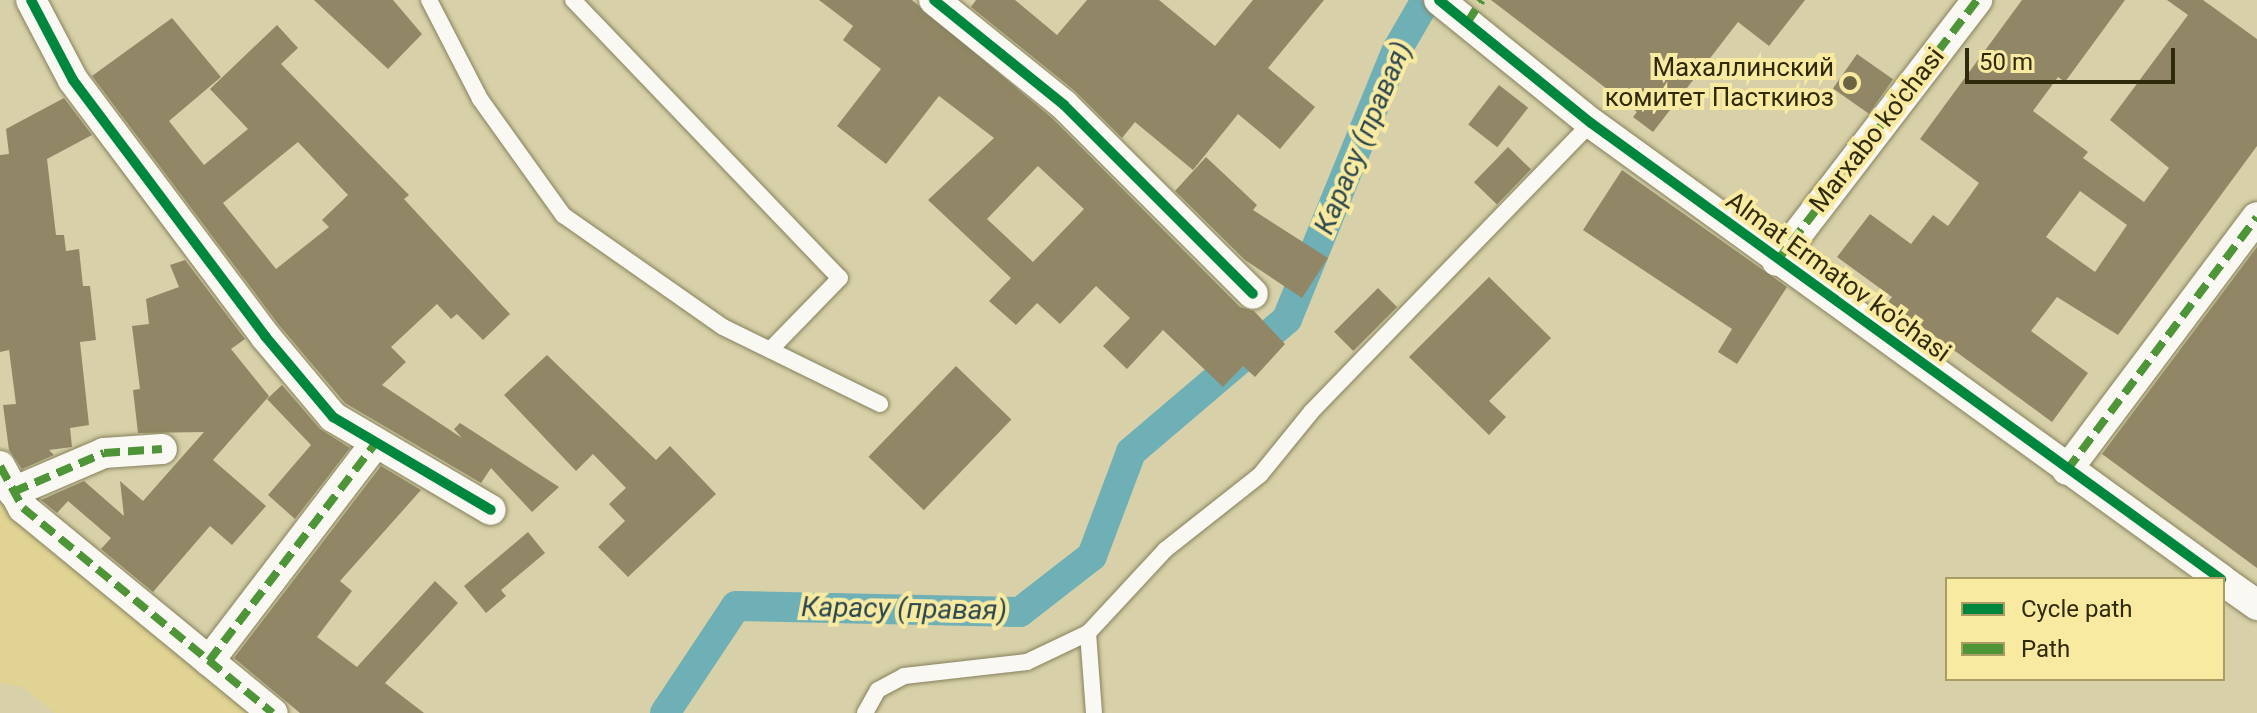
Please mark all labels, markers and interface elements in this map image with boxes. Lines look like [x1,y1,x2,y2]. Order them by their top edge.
scale bar [1969,32,2179,82]
water label: Карасу (правая) [1307,37,1419,239]
street label: Marxabo ko'chasi [1803,41,1951,219]
text: 50 m [1979,48,2033,76]
place label: Махаллинский комитет Пасткиюз [1605,52,1834,114]
marker: Махаллинский комитет Пасткиюз [1841,74,1859,92]
street label: Almat Ermatov ko'chasi [1720,185,1956,369]
legend [1945,577,2225,681]
water label: Карасу (правая) [801,590,1007,628]
text: Cycle path [2021,595,2133,623]
text: Path [2021,635,2070,663]

